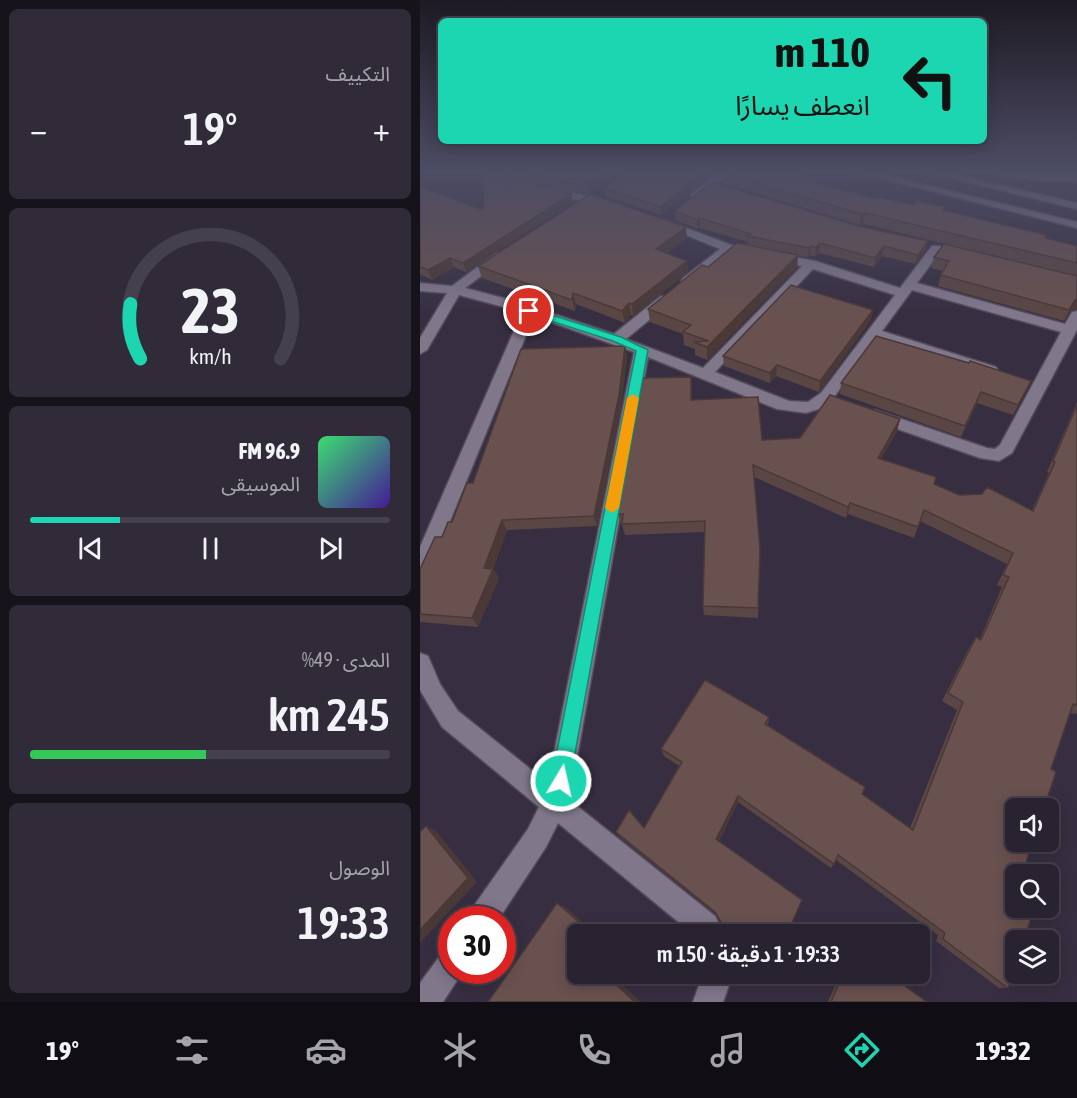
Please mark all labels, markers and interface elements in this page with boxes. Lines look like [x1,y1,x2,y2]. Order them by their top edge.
text: 110 m [775,28,870,76]
icon: left [891,42,969,120]
text: التكييف [326,62,390,85]
text: انعطف يسارًا [735,90,870,121]
text: 19° [183,103,237,155]
text: − [30,110,47,148]
text: + [373,110,390,148]
text: 23 [181,276,239,347]
pin [503,285,554,336]
icon: arrive [512,294,545,327]
text: km/h [189,345,231,370]
text: 96.9 FM [238,438,300,464]
text: الموسيقى [221,472,300,495]
icon: previous [74,532,107,565]
icon: pause [194,532,227,565]
icon: next [314,532,347,565]
text: المدى · 49% [302,648,390,671]
text: 245 km [268,689,390,741]
position arrow [529,749,593,813]
map controls [1005,798,1059,984]
button: sound [1005,798,1059,852]
text: الوصول [329,856,390,879]
button: search [1005,864,1059,918]
text: 19:33 [297,897,390,949]
speed limit sign: 30 [438,906,516,984]
button: layers [1005,930,1059,984]
text: 19:33 · 1 دقيقة · 150 m [657,941,840,967]
icon: filters [171,1029,213,1071]
icon: car [305,1029,347,1071]
icon: climate [439,1029,481,1071]
icon: phone [573,1029,615,1071]
icon: music [707,1029,749,1071]
icon: directions [841,1029,883,1071]
text: 19° [46,1035,79,1066]
text: 19:32 [975,1035,1031,1066]

